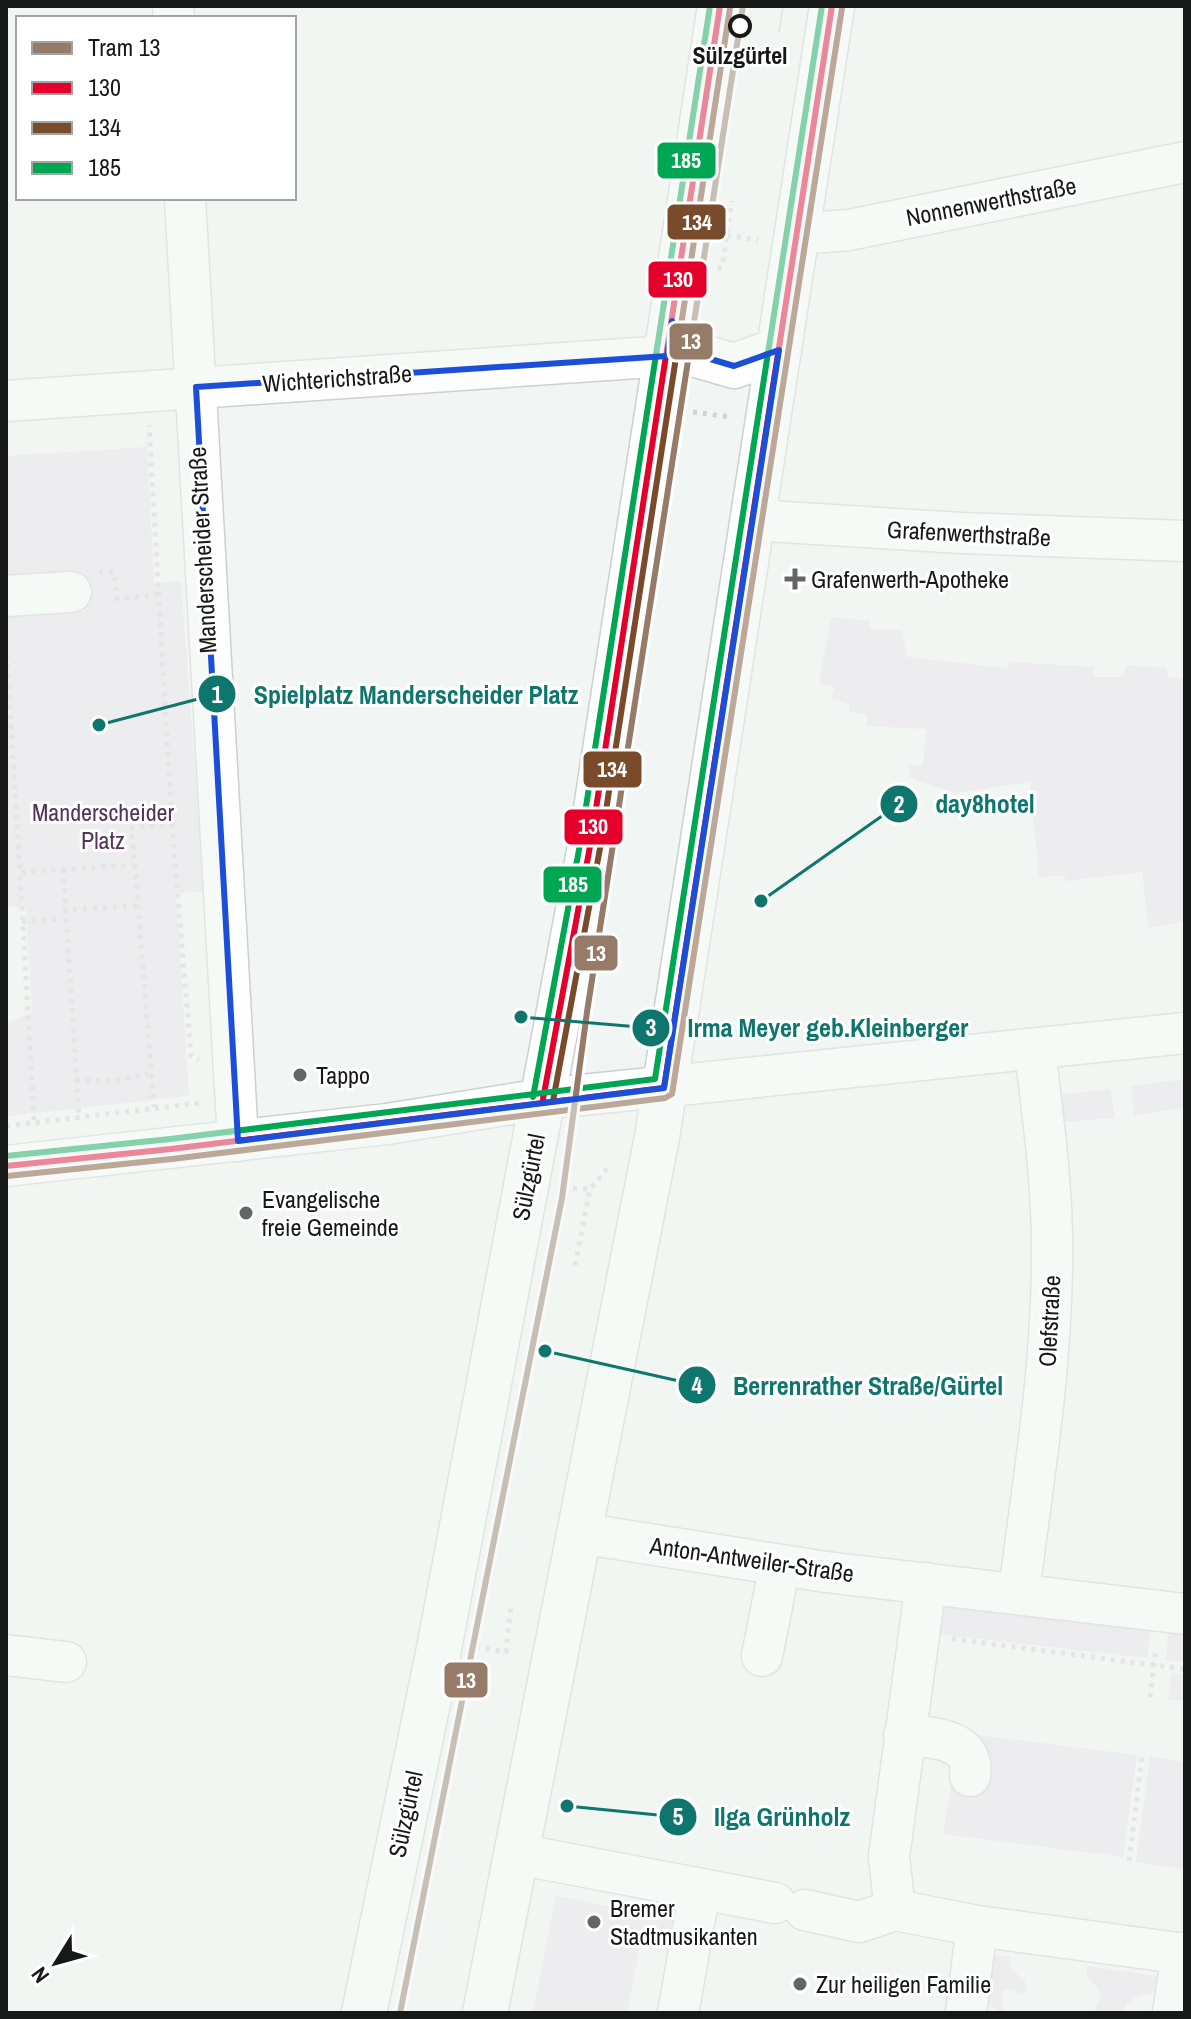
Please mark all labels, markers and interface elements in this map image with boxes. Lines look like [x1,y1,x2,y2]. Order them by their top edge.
marker: Sülzgürtel [729,15,751,37]
legend [16,16,296,200]
text: Tram 13 [88,31,161,63]
place label: Sülzgürtel [692,39,788,71]
text: 130 [88,71,121,103]
text: 134 [88,111,121,143]
line badge: 185 [656,141,717,180]
text: 185 [671,145,701,175]
text: 185 [88,151,121,183]
street label: Nonnenwerthstraße [903,169,1079,233]
line badge: 134 [666,203,727,241]
text: 134 [682,207,712,237]
line badge: 130 [647,260,708,299]
text: 130 [663,264,693,294]
line badge: 13 [668,322,714,361]
text: 13 [681,326,701,356]
street label: Wichterichstraße [261,357,413,399]
street label: Manderscheider Straße [181,446,223,654]
street label: Grafenwerthstraße [886,513,1052,553]
place label: Grafenwerth-Apotheke [811,563,1009,595]
marker: Grafenwerth-Apotheke [786,570,804,588]
callout: Spielplatz Manderscheider Platz [197,669,594,719]
text: Spielplatz Manderscheider Platz [254,677,579,712]
text: 1 [212,678,223,710]
line badge: 134 [582,750,643,789]
text: 134 [597,754,627,784]
callout: day8hotel [879,779,1051,829]
text: day8hotel [935,786,1035,821]
text: 2 [894,788,905,820]
park label: Manderscheider Platz [32,796,175,856]
line badge: 130 [563,808,624,846]
text: 130 [578,811,608,841]
line badge: 185 [542,865,603,904]
text: 185 [558,869,588,899]
line badge: 13 [573,934,619,972]
text: 13 [586,938,606,968]
callout: Irma Meyer geb.Kleinberger [631,1003,984,1053]
text: Irma Meyer geb.Kleinberger [688,1010,969,1045]
text: 3 [646,1011,657,1043]
place label: Tappo [316,1059,370,1091]
marker: Tappo [291,1066,309,1084]
street label: Sülzgürtel [504,1131,552,1223]
place label: Evangelische freie Gemeinde [262,1183,399,1243]
marker: Evangelische freie Gemeinde [237,1204,255,1222]
street label: Olefstraße [1031,1274,1067,1368]
callout: Berrenrather Straße/Gürtel [677,1360,1019,1410]
text: Berrenrather Straße/Gürtel [733,1368,1003,1403]
text: 4 [692,1369,703,1401]
street label: Anton-Antweiler-Straße [647,1529,856,1589]
line badge: 13 [443,1661,489,1699]
text: 13 [456,1665,476,1695]
street label: Sülzgürtel [380,1768,430,1860]
callout: Ilga Grünholz [658,1792,866,1842]
text: Ilga Grünholz [714,1799,850,1834]
text: 5 [673,1800,684,1832]
place label: Bremer Stadtmusikanten [610,1892,758,1952]
marker: Bremer Stadtmusikanten [585,1913,603,1931]
north arrow [16,1923,96,2003]
text: N [24,1961,56,1989]
place label: Zur heiligen Familie [816,1968,991,2000]
marker: Zur heiligen Familie [791,1975,809,1993]

